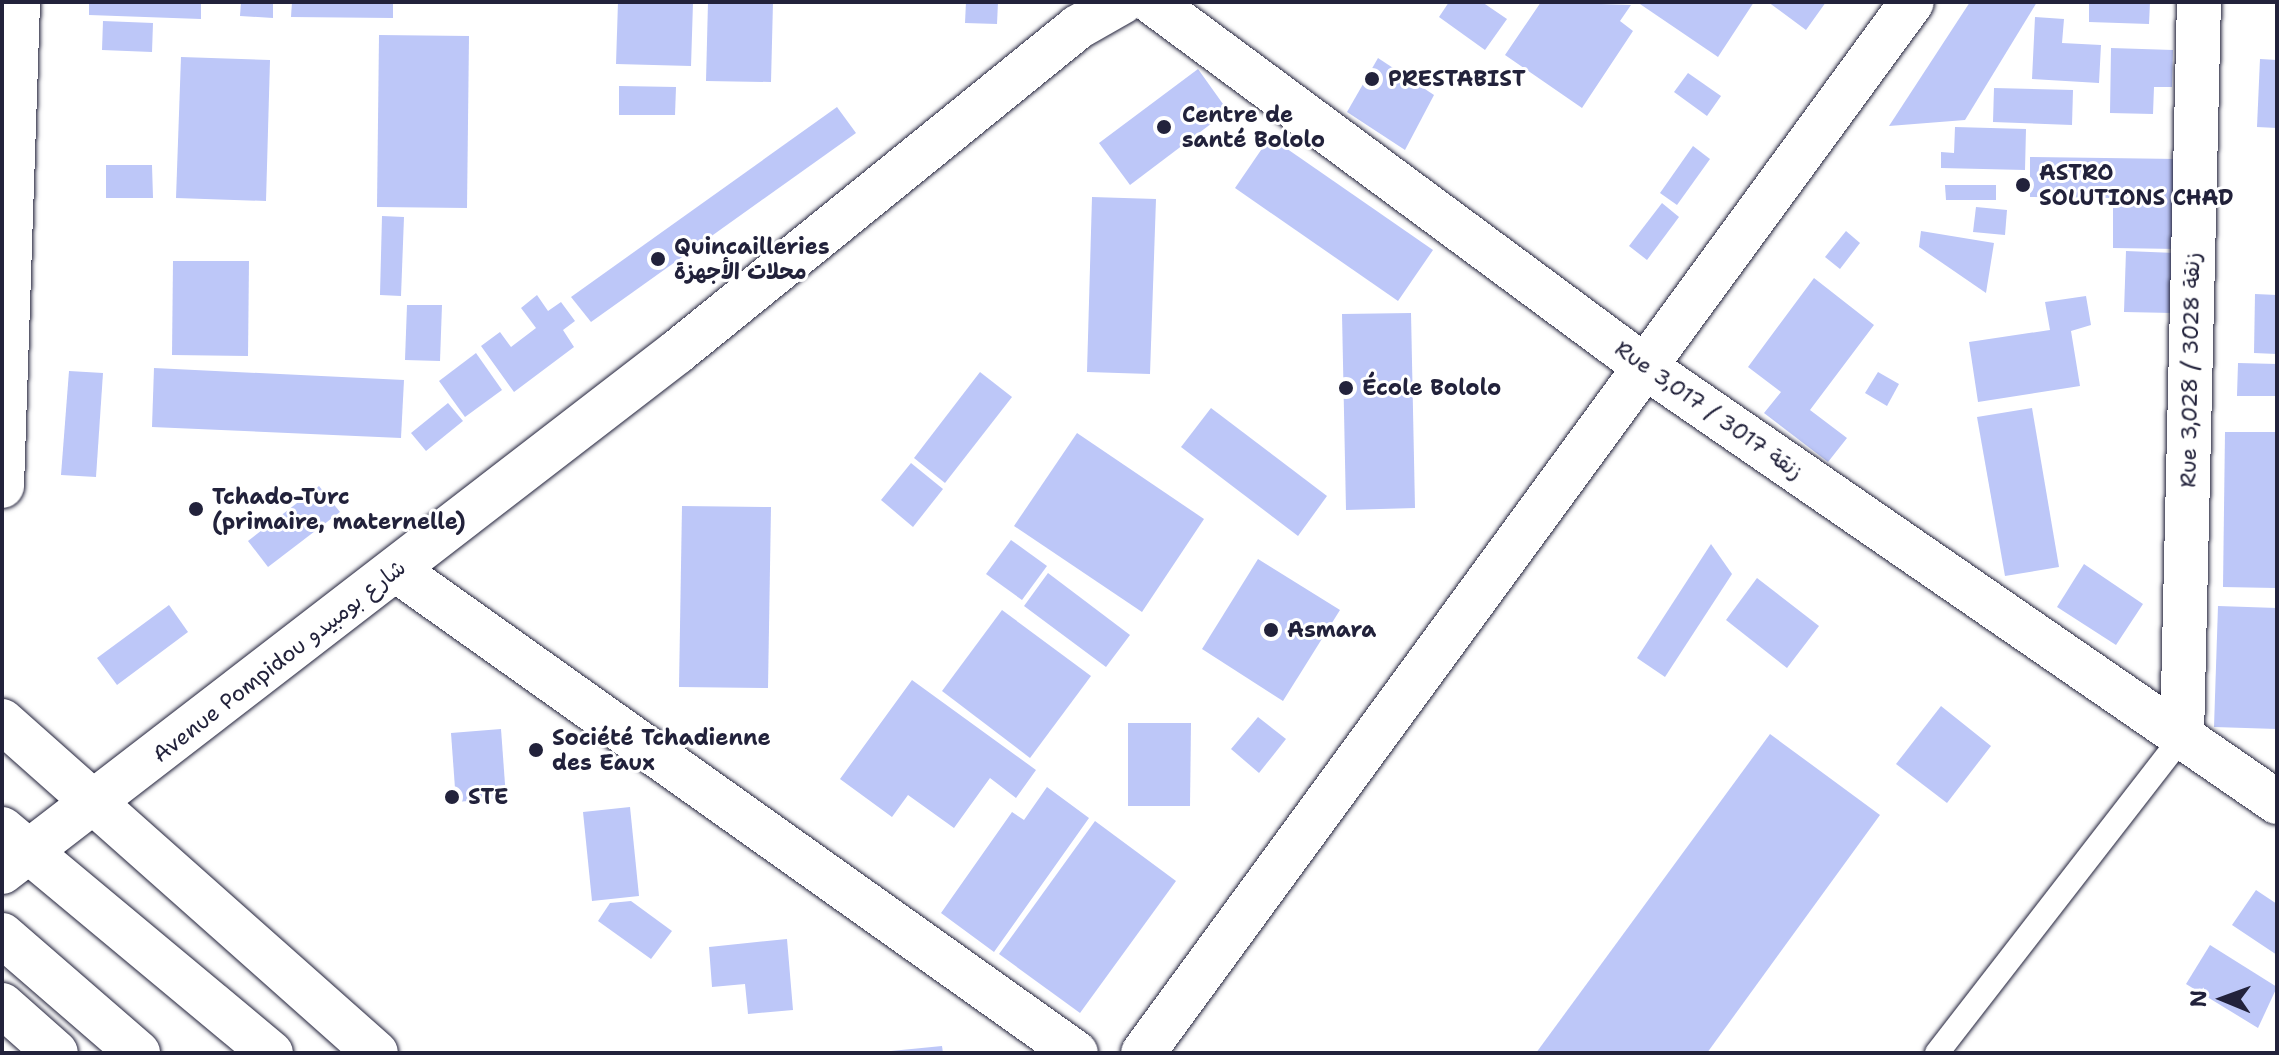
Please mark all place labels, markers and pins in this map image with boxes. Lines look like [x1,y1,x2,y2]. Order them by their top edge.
place label: PRESTABIST [1388,66,1526,92]
marker: PRESTABIST [1363,70,1381,88]
place label: Centre de santé Bololo [1182,101,1325,152]
marker: Centre de santé Bololo [1153,116,1175,138]
place label: ASTRO SOLUTIONS CHAD [2039,159,2233,210]
marker: ASTRO SOLUTIONS CHAD [2014,176,2032,194]
place label: Quincailleries محلات الأجهزة [674,233,830,284]
marker: Quincailleries محلات الأجهزة [649,250,667,268]
place label: École Bololo [1362,375,1501,401]
marker: École Bololo [1337,379,1355,397]
place label: Tchado-Turc (primaire, maternelle) [212,483,466,534]
marker: Tchado-Turc (primaire, maternelle) [187,500,205,518]
place label: Asmara [1287,617,1376,643]
marker: Asmara [1262,621,1280,639]
place label: Société Tchadienne des Eaux [552,724,771,776]
marker: Société Tchadienne des Eaux [527,741,545,759]
place label: STE [468,784,508,810]
marker: STE [443,788,461,806]

